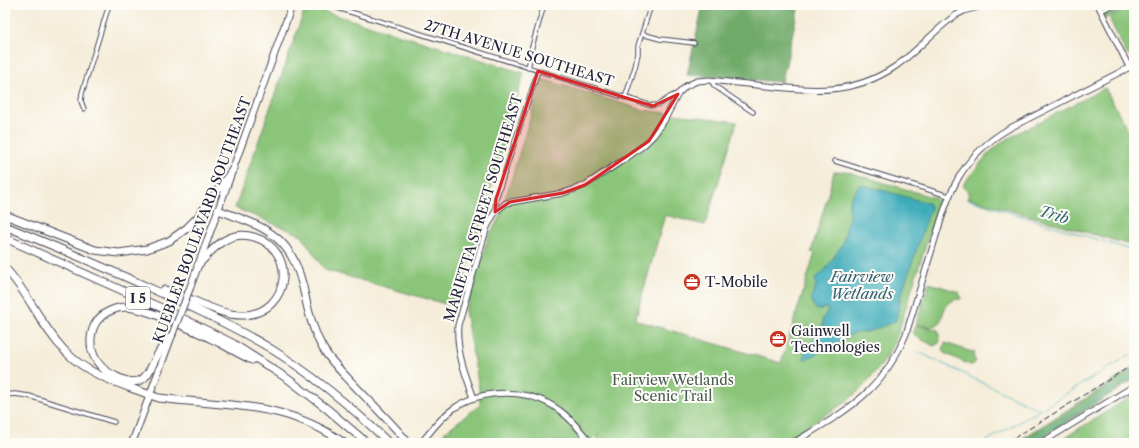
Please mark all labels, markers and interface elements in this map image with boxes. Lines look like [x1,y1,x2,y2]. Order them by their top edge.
street label: 27TH AVENUE SOUTHEAST [422,16,617,91]
street label: MARIETTA STREET SOUTHEAST [440,91,526,324]
street label: KUEBLER BOULEVARD SOUTHEAST [149,94,255,346]
water label: Trib [1037,201,1071,228]
water label: Fairview Wetlands [830,267,894,303]
office icon: T-Mobile [682,272,702,292]
place label: T-Mobile [705,273,768,291]
road number: I 5 [126,287,150,309]
place label: Gainwell Technologies [791,322,880,356]
office icon: Gainwell Technologies [768,329,788,349]
park label: Fairview Wetlands Scenic Trail [612,371,734,405]

